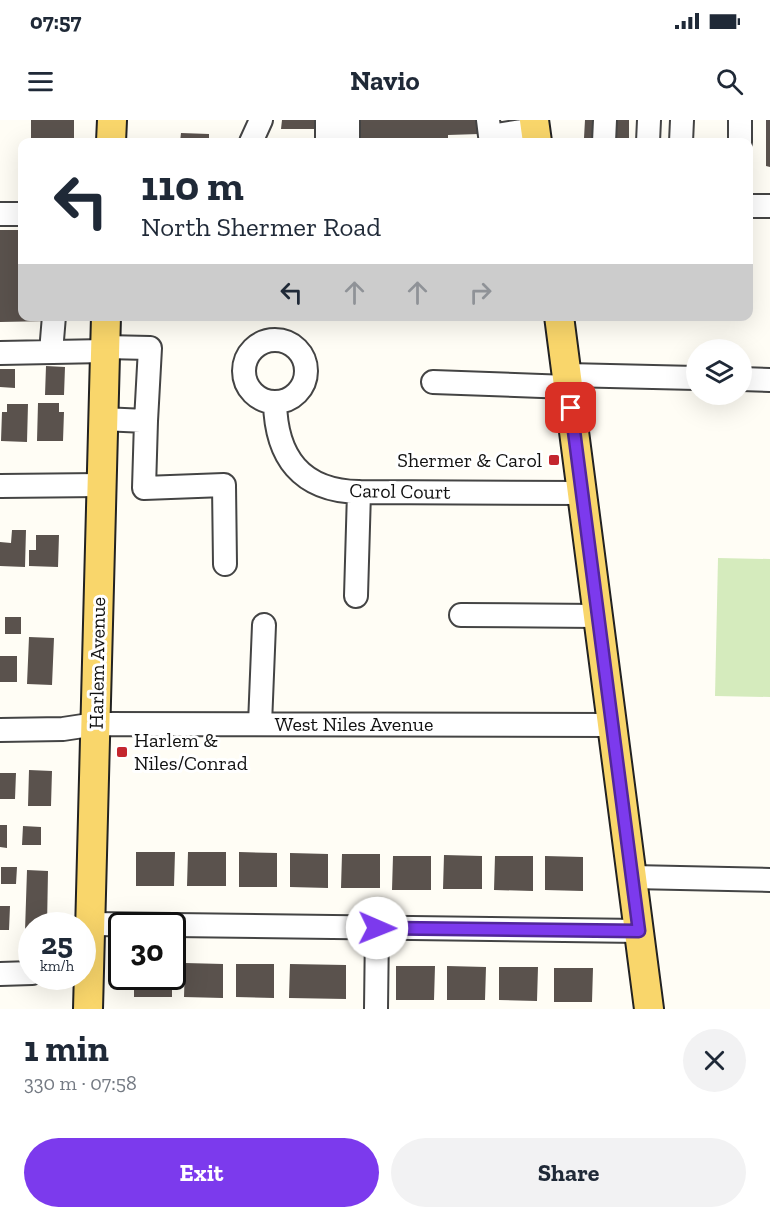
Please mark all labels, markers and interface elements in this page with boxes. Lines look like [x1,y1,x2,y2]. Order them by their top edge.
text: 07:57 [30,8,81,35]
icon: menu [24,65,57,98]
text: Navio [350,65,420,97]
icon: search [713,65,746,98]
text: 110 m [141,160,244,211]
icon: left [42,162,120,240]
text: North Shermer Road [141,211,381,243]
icon: left [275,276,308,309]
icon: ahead [338,276,371,309]
icon: ahead [401,276,434,309]
icon: right [464,276,497,309]
map controls [686,339,752,405]
button: layers [686,339,752,405]
pin [545,382,596,433]
icon: arrive [554,391,587,424]
place label: Shermer & Carol [397,448,542,472]
marker: Shermer & Carol [547,453,561,467]
street label: Carol Court [349,478,451,504]
street label: Harlem Avenue [84,597,110,729]
street label: West Niles Avenue [275,712,433,736]
place label: Harlem & Niles/Conrad [134,728,248,775]
marker: Harlem & Niles/Conrad [115,745,129,759]
position arrow [345,896,409,960]
speed limit sign: 30 [108,912,186,990]
text: 25 [41,926,73,962]
text: km/h [40,957,74,975]
text: 1 min [24,1027,109,1070]
button: close [683,1029,746,1092]
text: 330 m · 07:58 [24,1071,137,1095]
button: Exit [24,1138,379,1207]
button: Share [391,1138,746,1207]

